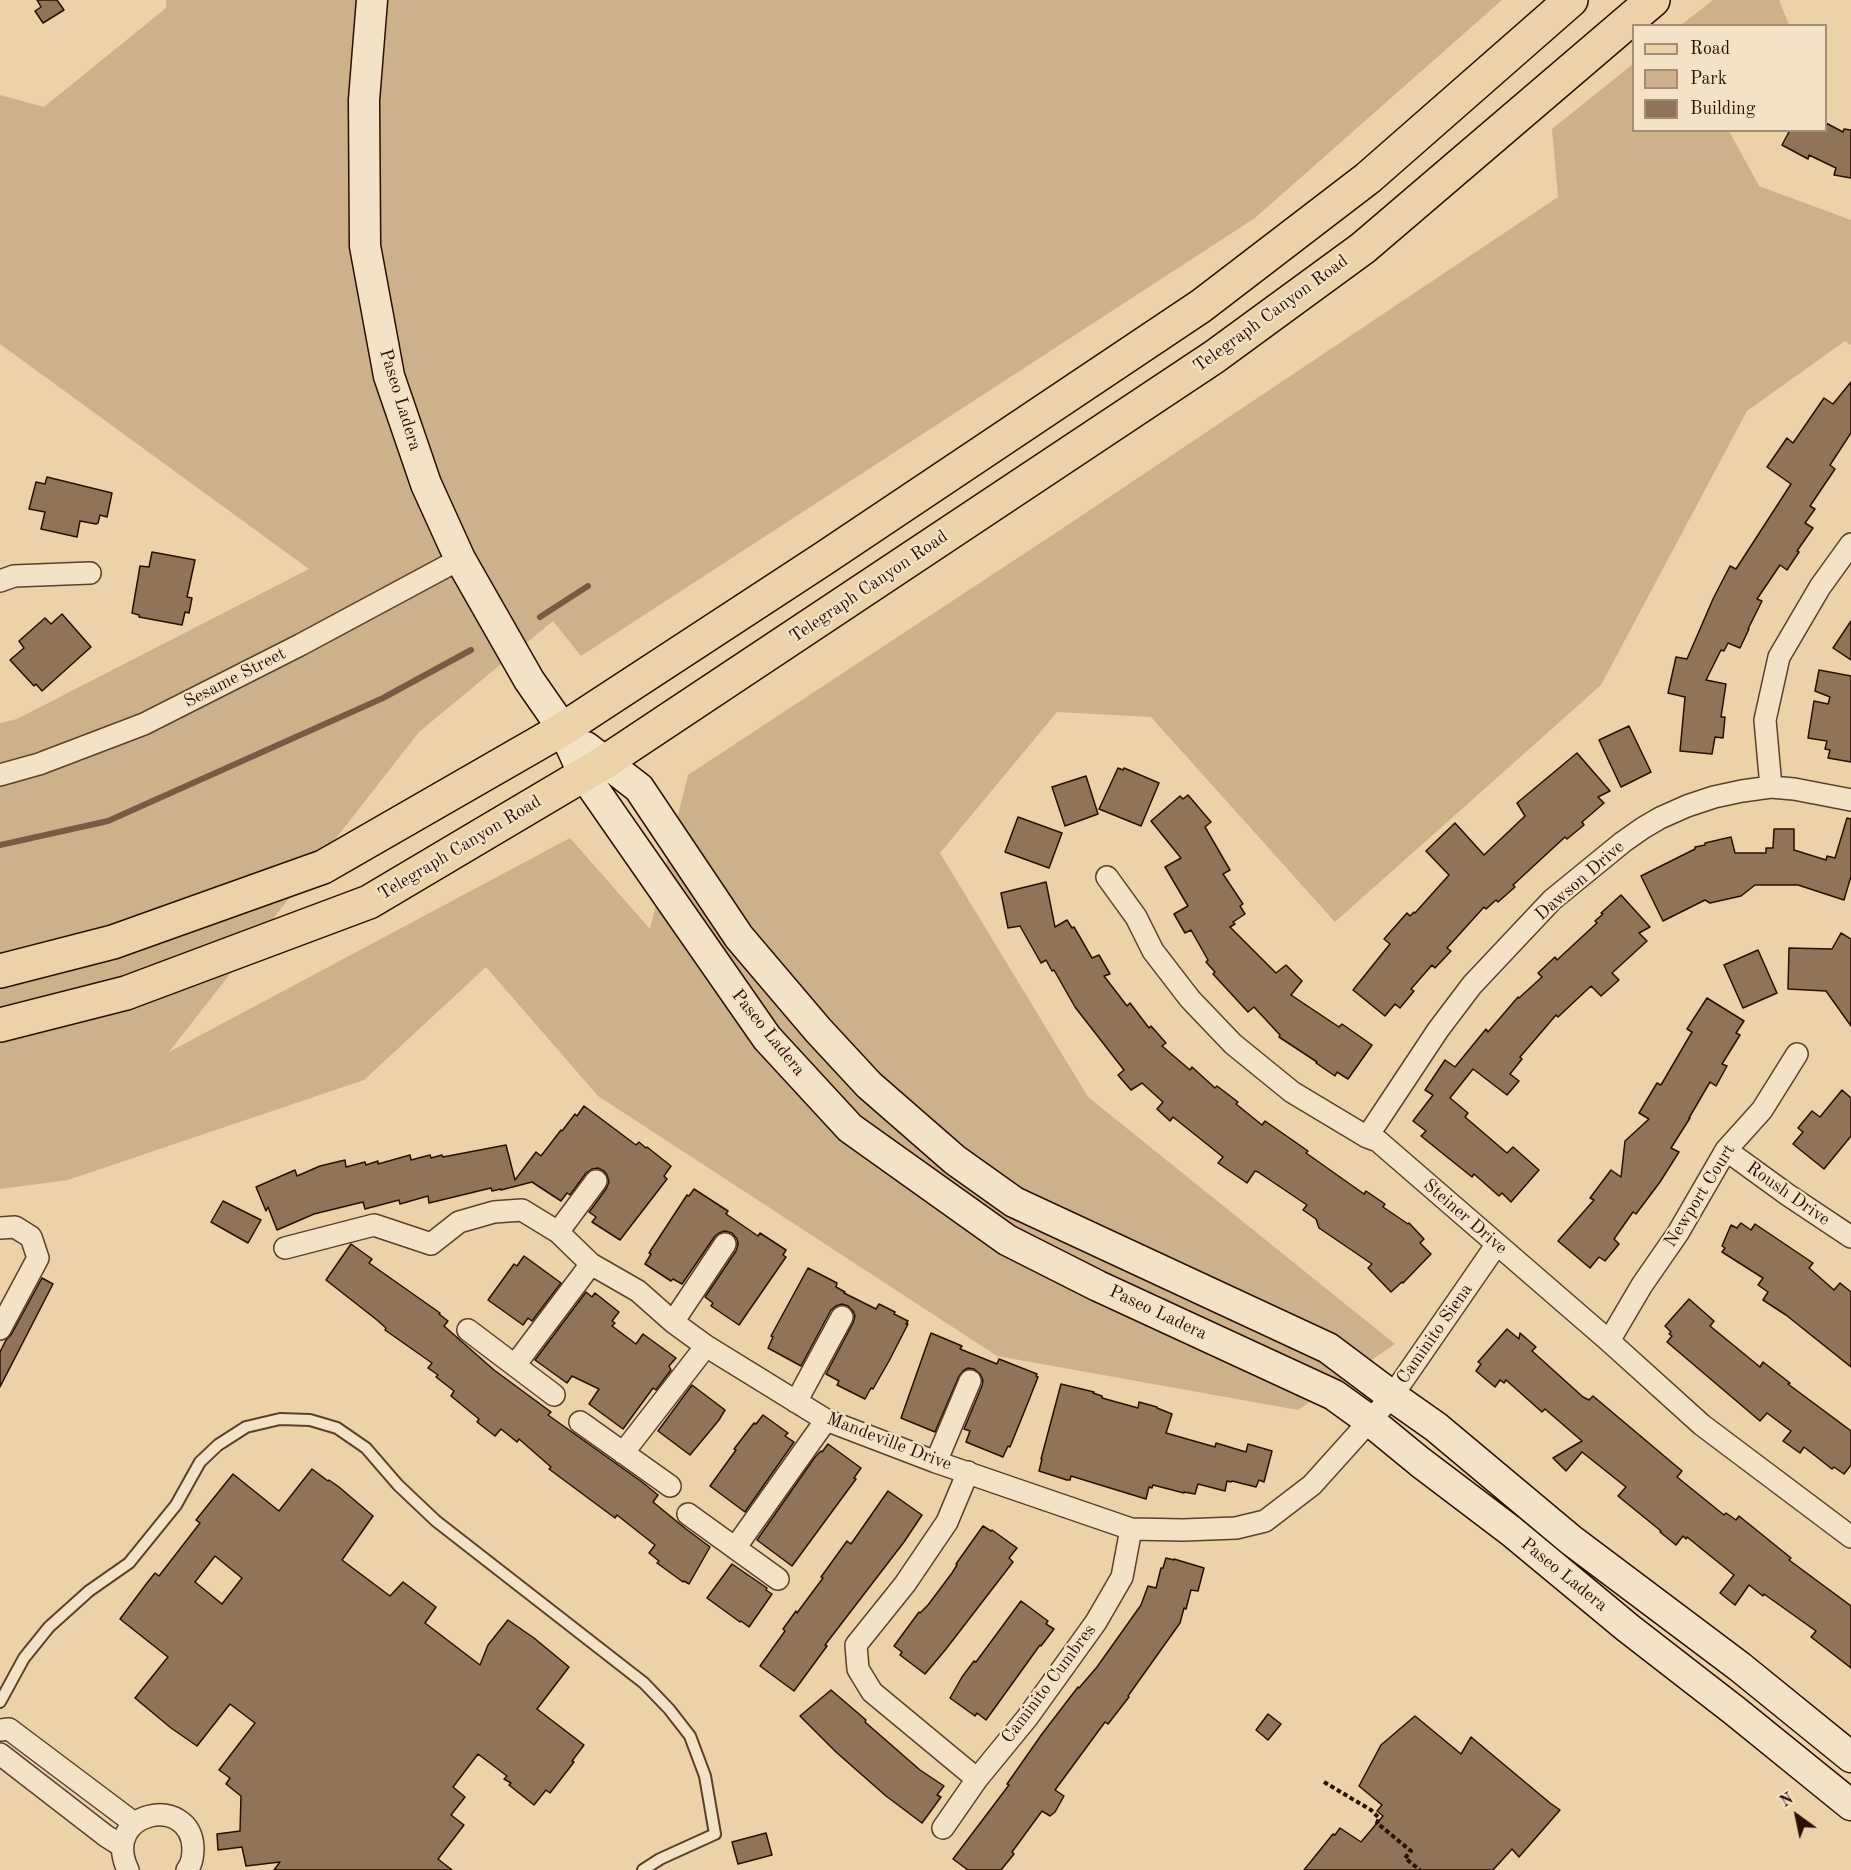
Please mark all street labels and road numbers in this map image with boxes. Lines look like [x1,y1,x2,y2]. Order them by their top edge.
street label: Telegraph Canyon Road [1189,250,1353,378]
street label: Paseo Ladera [374,346,426,454]
street label: Telegraph Canyon Road [786,526,952,648]
street label: Sesame Street [180,643,290,713]
street label: Telegraph Canyon Road [375,791,545,905]
street label: Dawson Drive [1531,836,1629,926]
street label: Paseo Ladera [726,985,810,1081]
street label: Newport Court [1660,1141,1740,1251]
street label: Roush Drive [1742,1157,1834,1231]
street label: Steiner Drive [1419,1175,1511,1259]
street label: Caminito Siena [1392,1280,1478,1388]
street label: Paseo Ladera [1106,1281,1210,1345]
street label: Mandeville Drive [823,1408,955,1476]
street label: Paseo Ladera [1516,1533,1612,1617]
street label: Caminito Cumbres [997,1620,1101,1748]

